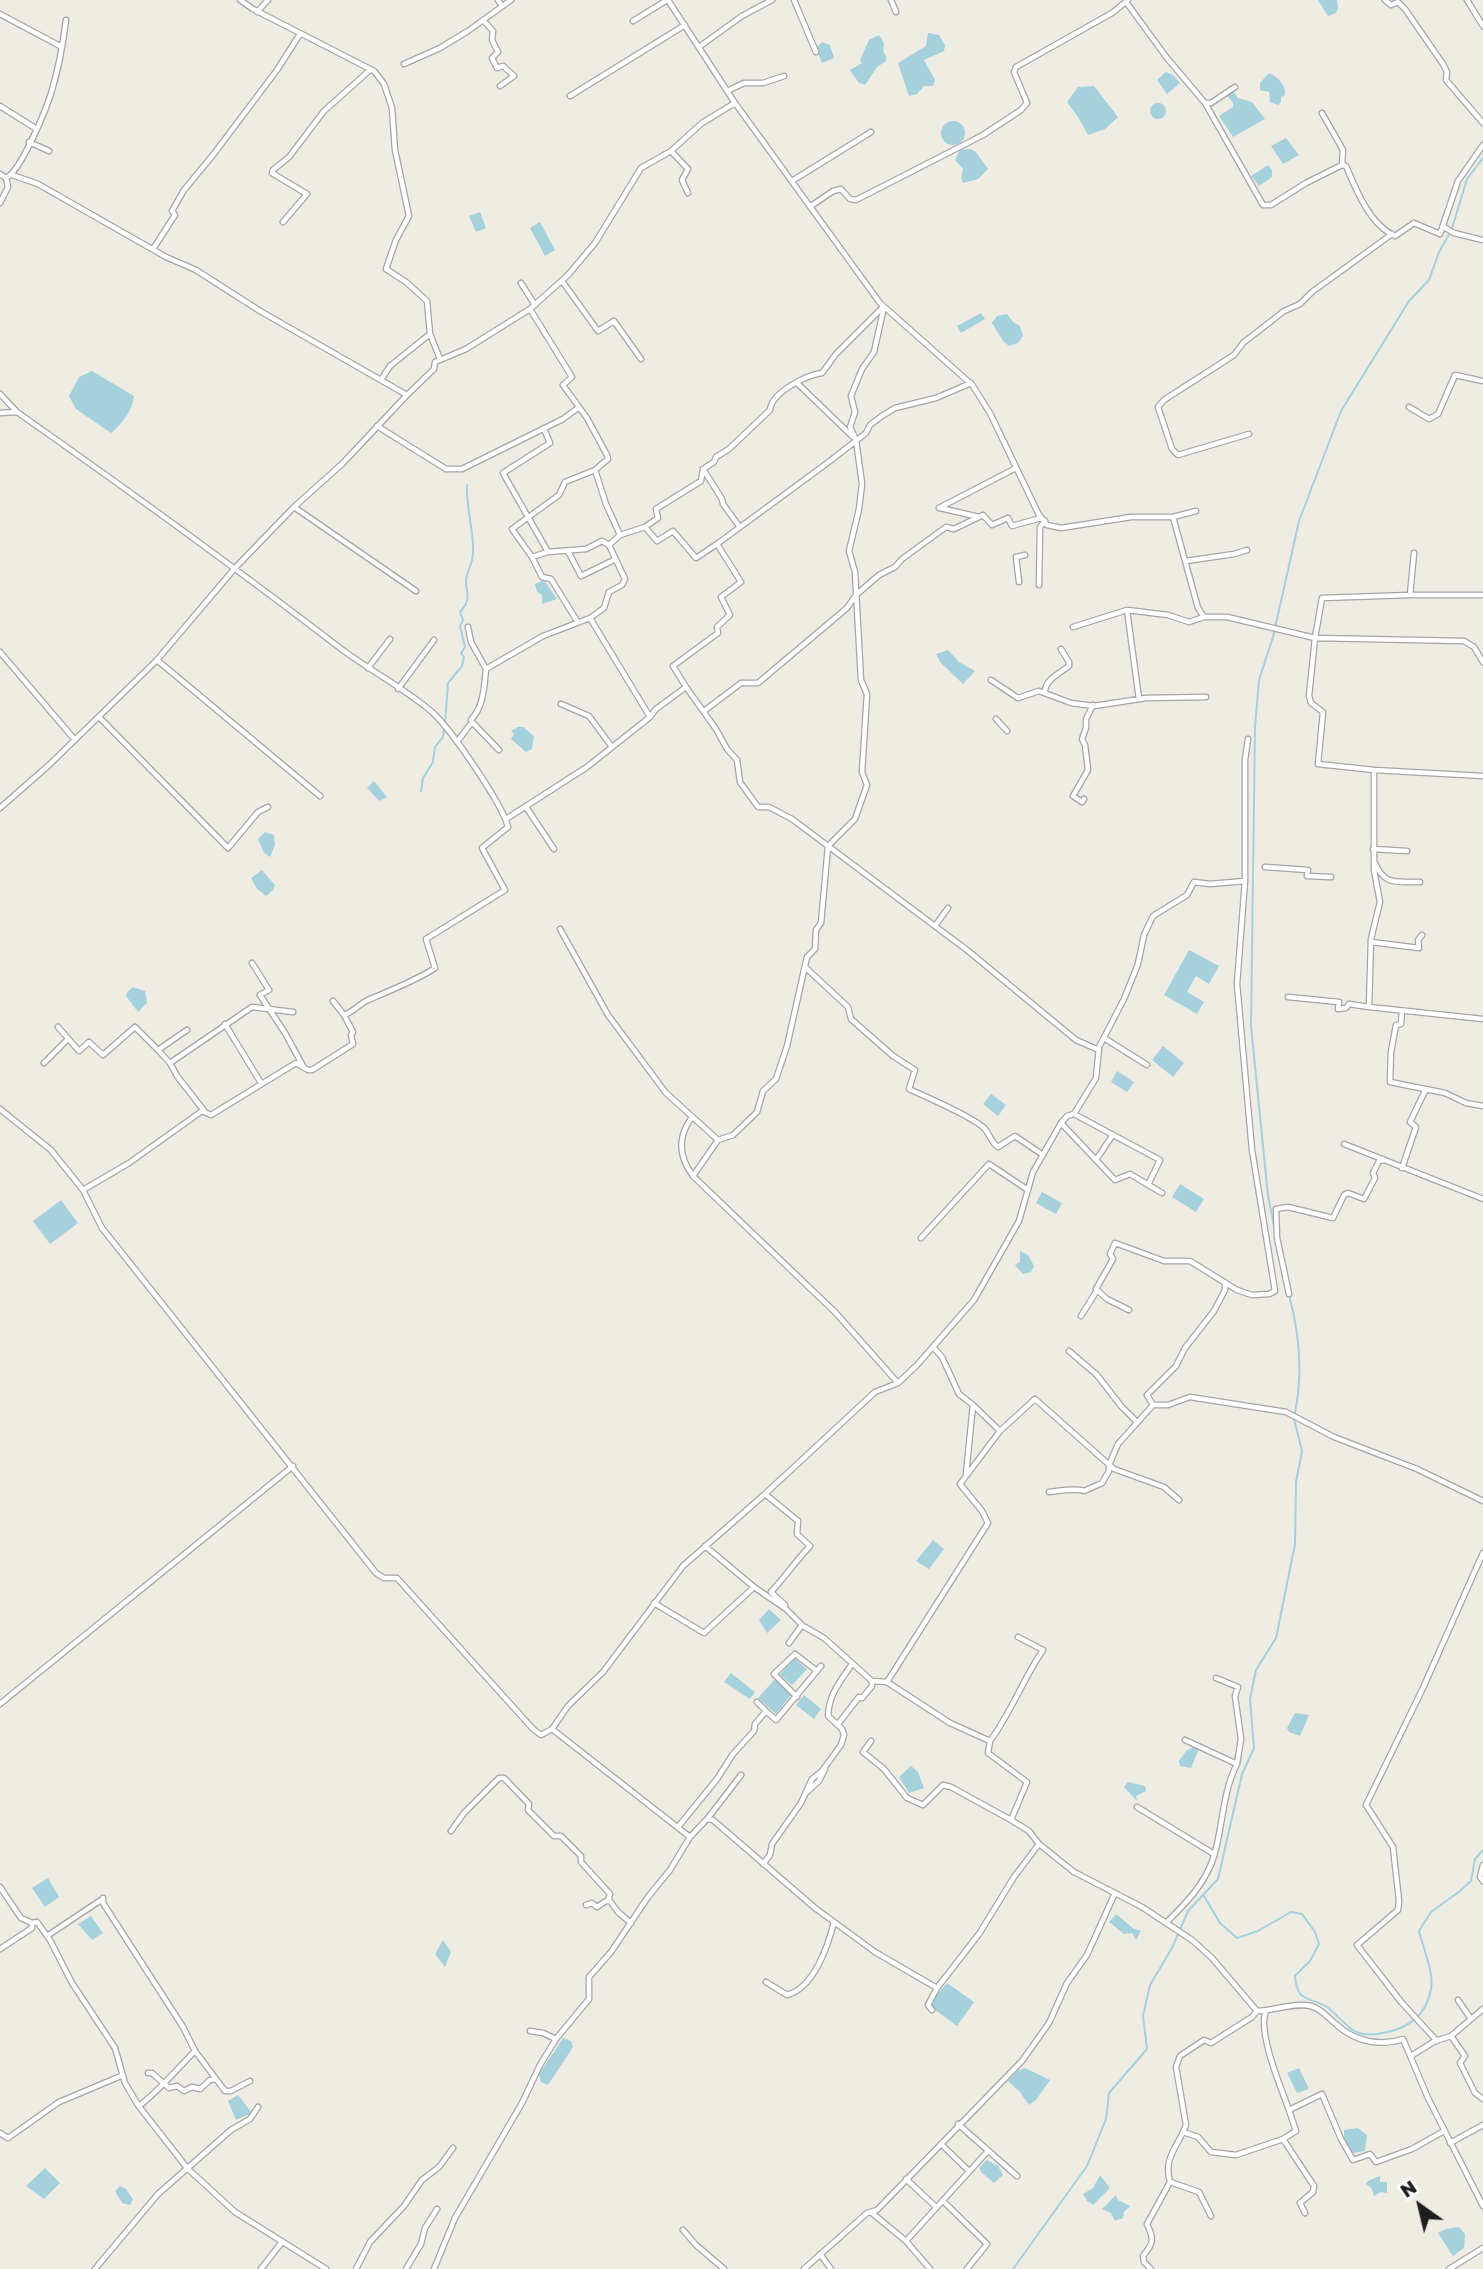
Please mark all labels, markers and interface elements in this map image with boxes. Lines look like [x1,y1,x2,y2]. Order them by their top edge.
north arrow [1385,2171,1455,2241]
text: N [1396,2175,1420,2202]

